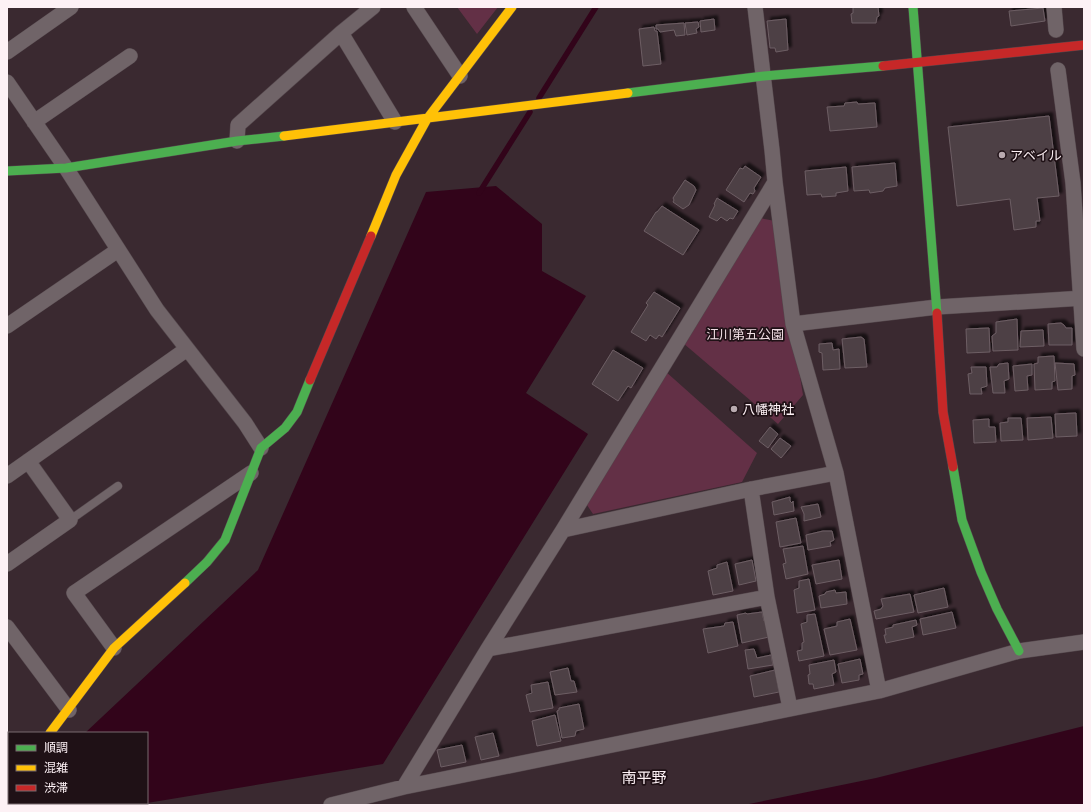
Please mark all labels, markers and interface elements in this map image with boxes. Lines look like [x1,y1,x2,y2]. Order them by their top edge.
place label: アベイル [1010,147,1062,163]
marker: アベイル [997,150,1007,160]
park label: 江川第五公園 [706,326,784,342]
place label: 八幡神社 [742,401,794,417]
marker: 八幡神社 [729,404,739,414]
legend [8,732,148,804]
text: 順調 [44,740,68,754]
text: 混雑 [44,760,68,774]
district label: 南平野 [621,768,667,786]
text: 渋滞 [44,780,68,794]

